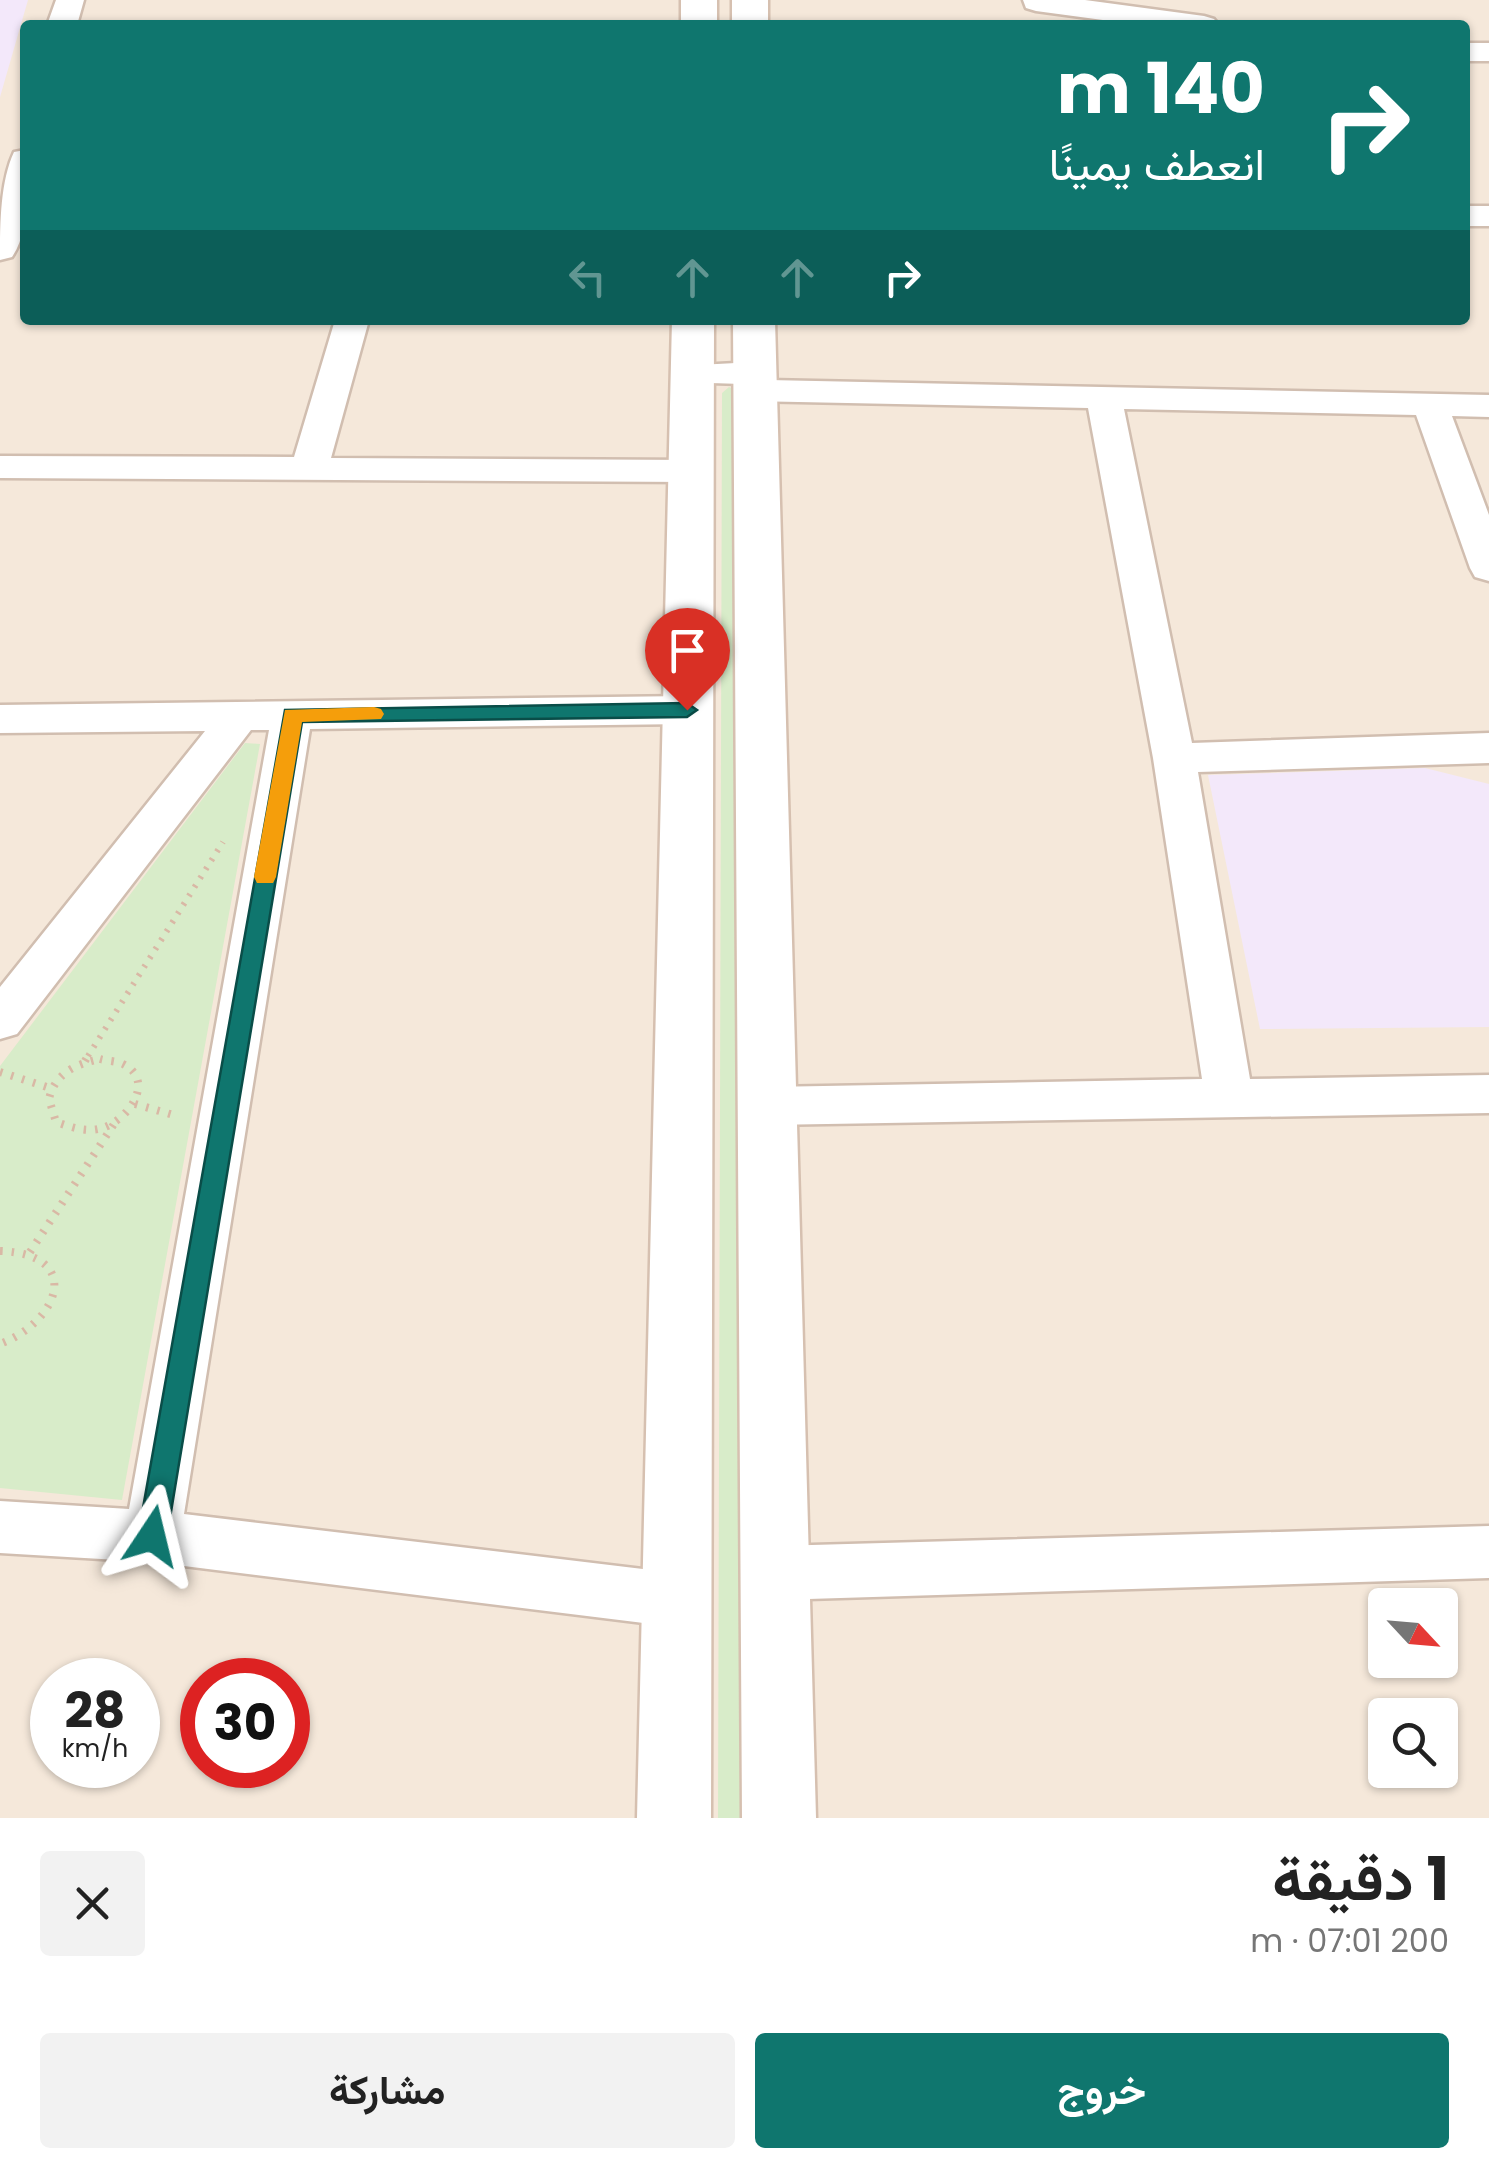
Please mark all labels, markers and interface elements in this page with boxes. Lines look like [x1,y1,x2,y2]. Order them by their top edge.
text: 140 m [1057,39,1265,138]
icon: right [1300,60,1430,190]
text: انعطف يمينًا [1049,133,1265,196]
icon: left [560,250,615,305]
icon: ahead [665,250,720,305]
icon: ahead [770,250,825,305]
icon: right [875,250,930,305]
pin [645,608,730,711]
icon: arrive [660,623,715,678]
position arrow [100,1484,204,1588]
north arrow [1368,1588,1458,1678]
map controls [1368,1588,1458,1788]
speed limit sign: 30 [180,1658,310,1788]
text: 28 [65,1675,125,1746]
button: search [1368,1698,1458,1788]
text: km/h [62,1731,128,1766]
text: 1 دقيقة [1272,1837,1449,1921]
button: close [40,1851,145,1956]
text: 200 m · 07:01 [1250,1918,1449,1963]
button: مشاركة [40,2033,735,2148]
button: خروج [755,2033,1449,2148]

